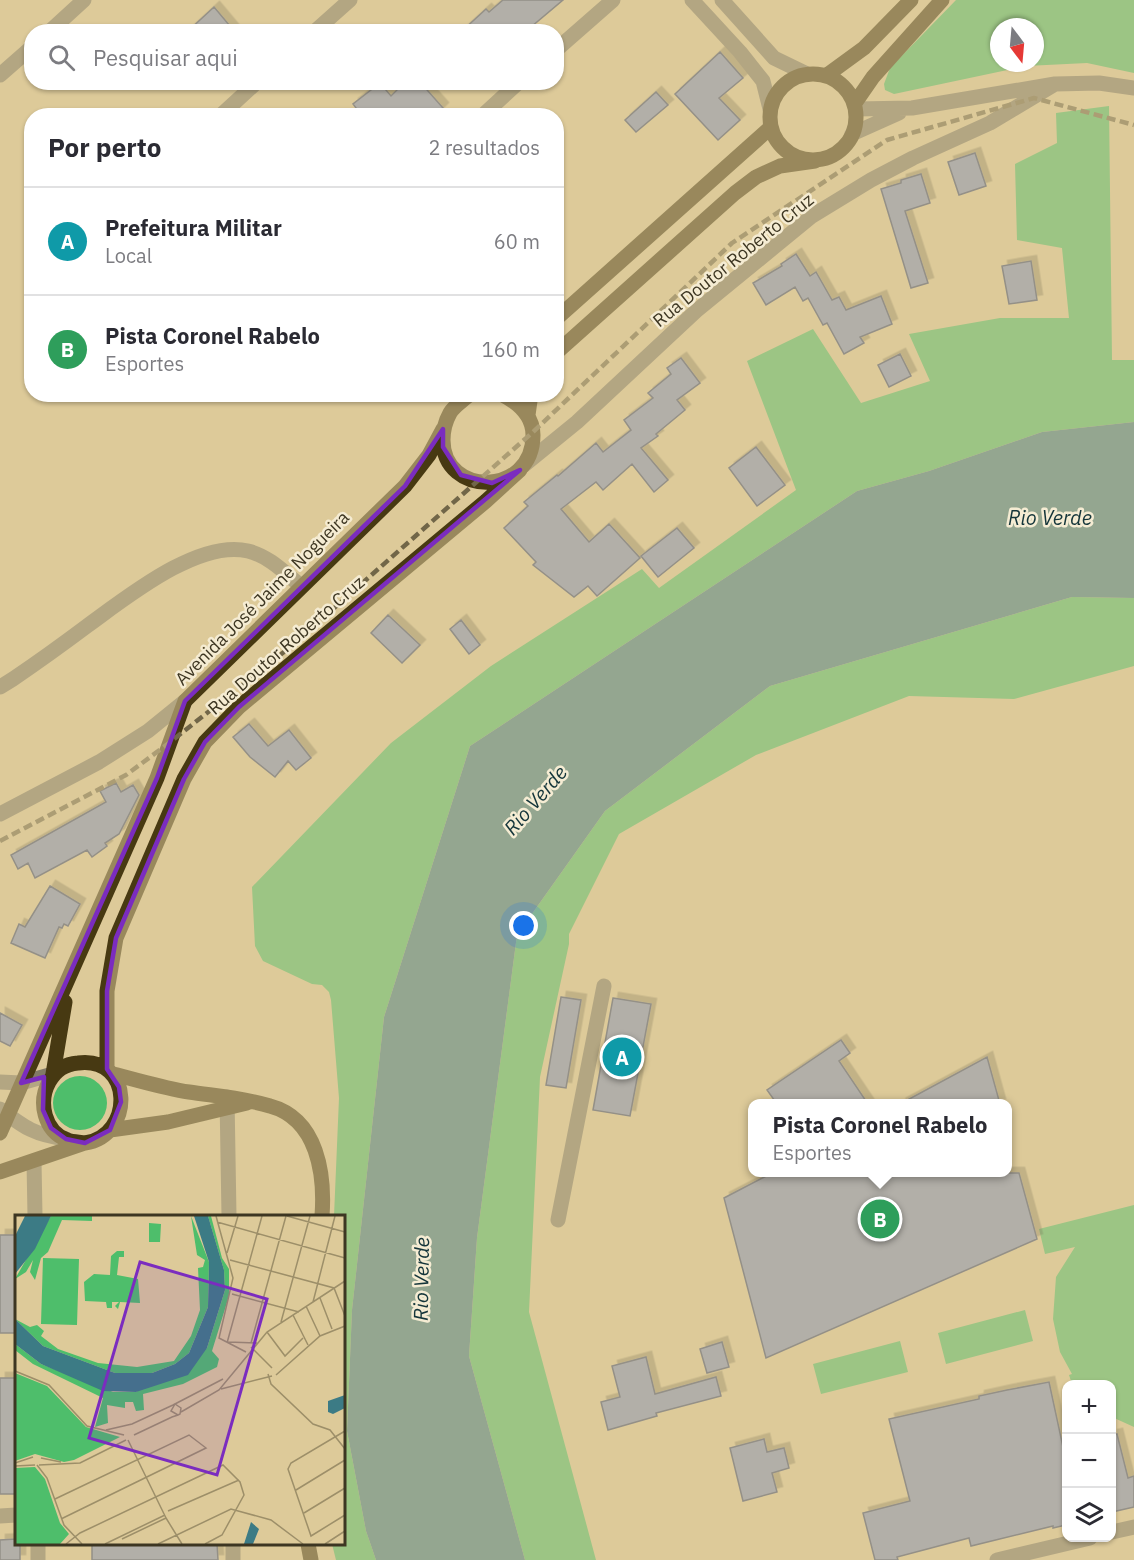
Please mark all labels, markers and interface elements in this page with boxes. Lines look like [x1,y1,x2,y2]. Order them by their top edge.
north arrow [990,18,1044,72]
search box [24,24,564,90]
icon: search [45,41,78,74]
text: Pesquisar aqui [93,43,238,72]
text: Por perto [48,130,161,164]
text: 2 resultados [428,134,540,161]
street label: Rua Doutor Roberto Cruz [648,188,818,332]
text: Prefeitura Militar [105,213,282,242]
text: A [61,228,74,255]
text: 60 m [494,228,540,255]
text: Local [105,242,152,269]
text: Pista Coronel Rabelo [105,321,320,350]
text: B [61,336,74,363]
text: 160 m [482,336,540,363]
text: Esportes [105,350,184,377]
water label: Rio Verde [1008,504,1092,531]
street label: Avenida José Jaime Nogueira [170,506,354,690]
street label: Rua Doutor Roberto Cruz [203,571,369,719]
water label: Rio Verde [497,759,573,841]
your location [509,911,538,940]
pin: A [602,1034,642,1080]
popup [748,1099,1012,1177]
text: Pista Coronel Rabelo [773,1110,987,1139]
text: Esportes [773,1139,852,1166]
pin: B [860,1196,900,1242]
inset map [15,1215,345,1545]
water label: Rio Verde [407,1237,435,1321]
map controls [1062,1380,1116,1542]
button: + [1062,1380,1116,1434]
button: − [1062,1434,1116,1488]
button: layers [1062,1488,1116,1542]

